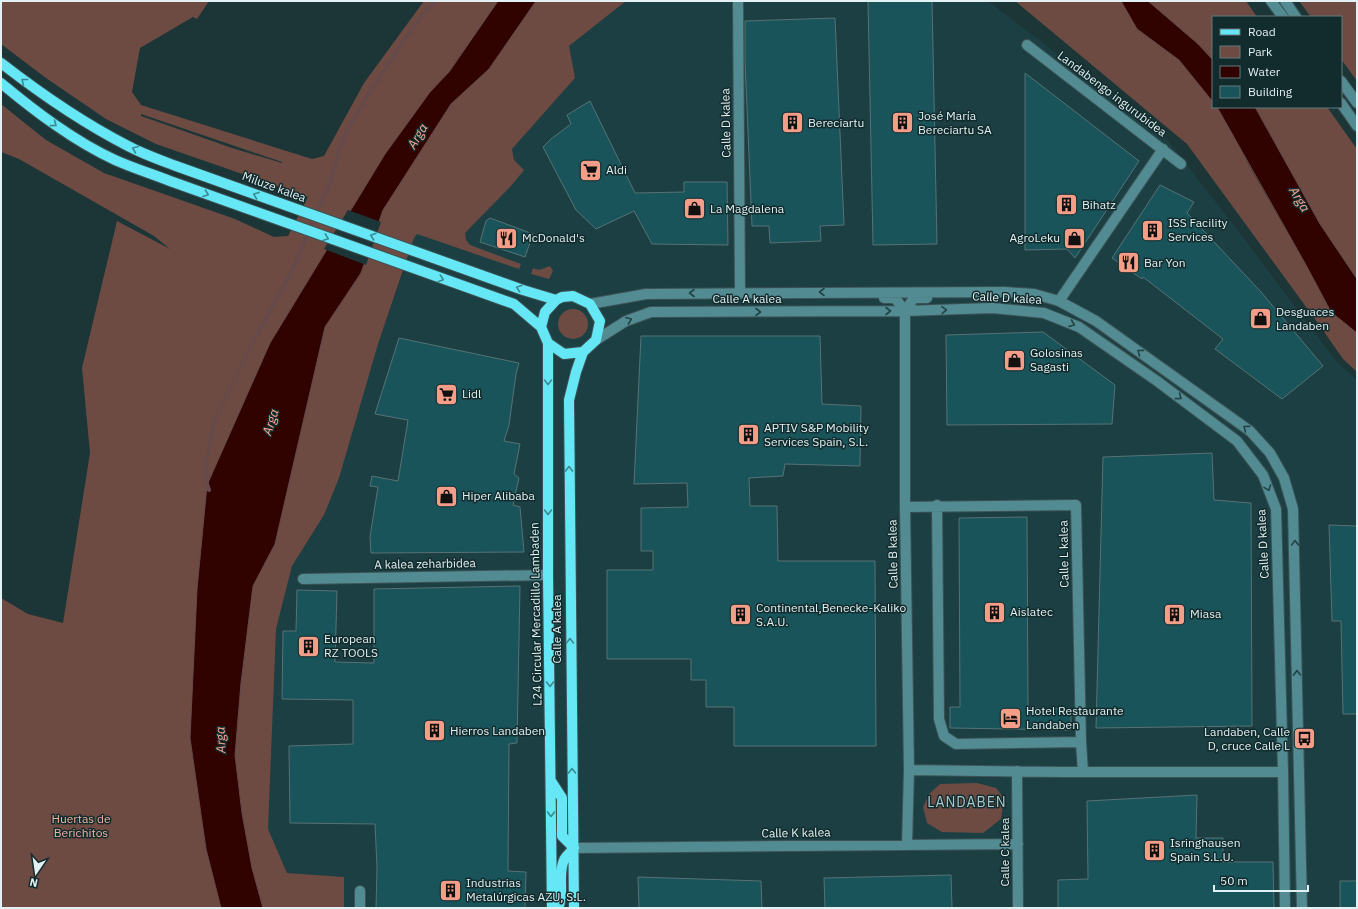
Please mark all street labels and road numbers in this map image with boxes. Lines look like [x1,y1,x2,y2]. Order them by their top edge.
street label: Landabengo ingurubidea [1055,48,1170,140]
street label: Calle D kalea [717,88,734,158]
street label: Miluze kalea [240,168,309,205]
street label: Calle D kalea [972,288,1043,307]
street label: Calle A kalea [712,291,782,306]
street label: Calle D kalea [1253,508,1272,579]
street label: Calle B kalea [884,519,901,589]
street label: Calle L kalea [1055,520,1072,588]
street label: L24 Circular Mercadillo Lambaden [526,522,545,706]
street label: A kalea zeharbidea [374,555,477,572]
street label: Calle A kalea [549,594,564,664]
street label: Calle C kalea [997,817,1012,886]
street label: Calle K kalea [761,824,831,841]

